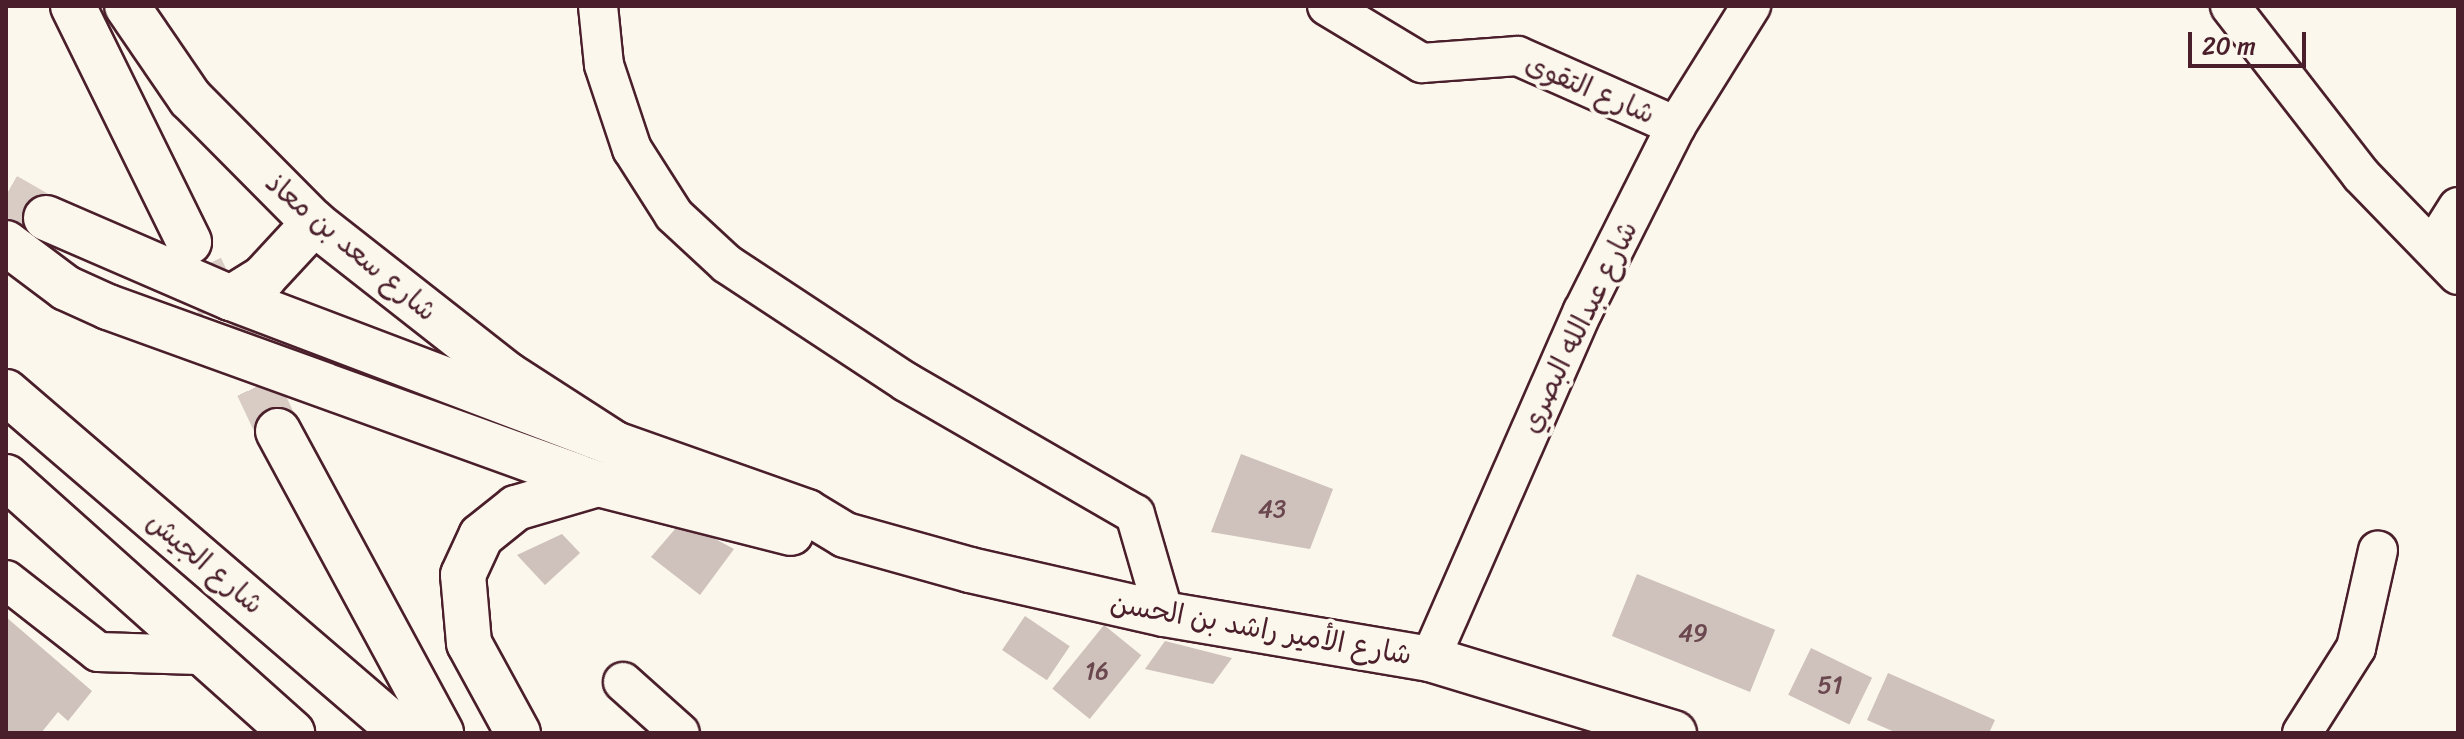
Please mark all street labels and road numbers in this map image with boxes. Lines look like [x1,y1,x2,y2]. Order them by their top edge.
street label: شارع التقوى [1520,47,1660,131]
street label: شارع سعد بن معاذ [259,166,443,328]
street label: شارع عبدالله البصري [1513,216,1645,438]
street label: شارع الجيش [140,505,270,621]
street label: شارع الأمير راشد بن الحسن [1108,586,1414,672]

